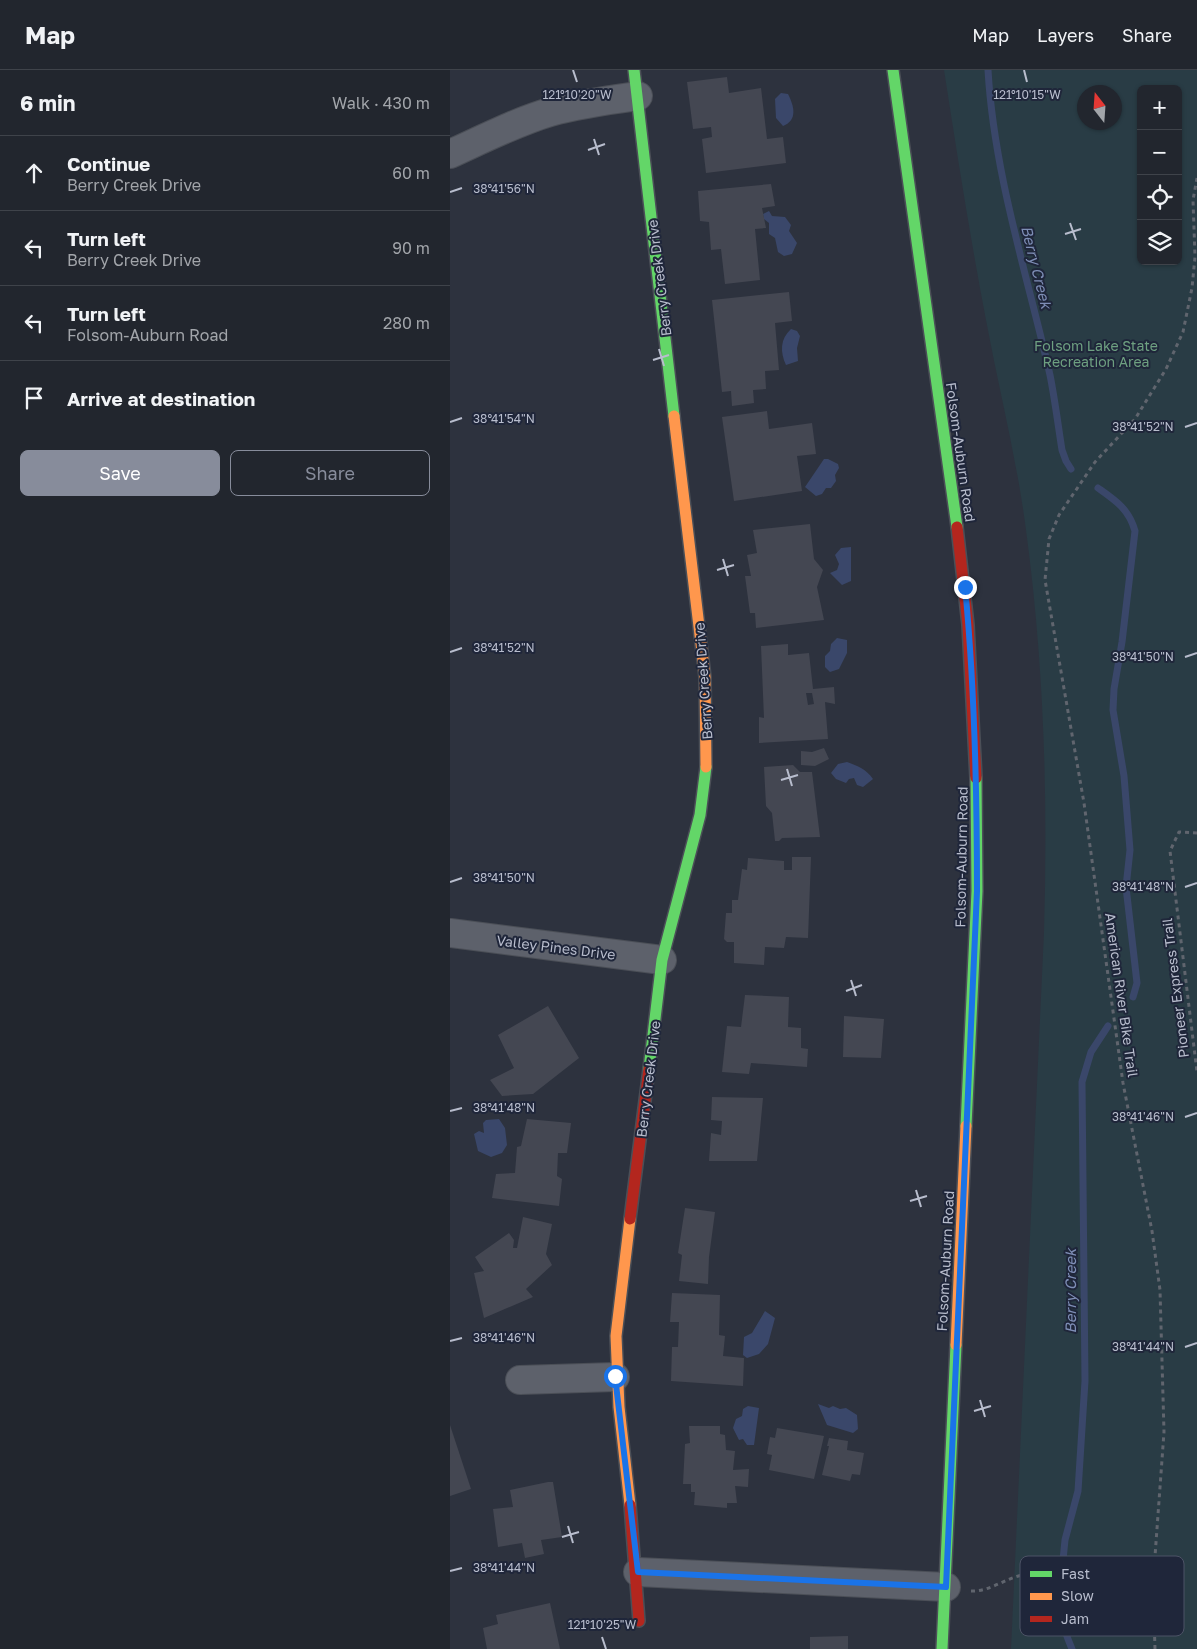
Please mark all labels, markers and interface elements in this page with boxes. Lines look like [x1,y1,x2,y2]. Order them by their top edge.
text: Map [25,20,75,49]
text: Map [972,24,1009,46]
text: Layers [1037,24,1094,46]
text: Share [1122,24,1172,46]
north arrow [1077,85,1122,130]
map controls [1137,85,1182,265]
button: + [1137,85,1182,130]
text: 121°10'20"W [542,87,612,102]
text: 121°10'15"W [993,87,1061,102]
text: 6 min [20,90,75,116]
text: Walk · 430 m [332,93,430,113]
button: − [1137,130,1182,175]
text: Continue [67,152,150,175]
icon: ahead [20,159,48,187]
text: 60 m [392,163,430,183]
text: Berry Creek Drive [67,175,201,195]
button: locate [1137,175,1182,220]
text: 38°41'56"N [473,181,535,196]
street label: Berry Creek Drive [643,219,675,337]
button: layers [1137,220,1182,265]
water label: Berry Creek [1017,224,1056,312]
text: Turn left [67,227,146,250]
icon: left [20,234,48,262]
text: 90 m [392,238,430,258]
text: Berry Creek Drive [67,250,201,270]
text: Turn left [67,302,146,325]
icon: left [20,309,48,337]
text: 280 m [383,313,430,333]
text: Folsom-Auburn Road [67,325,228,345]
park label: Folsom Lake State Recreation Area [1034,337,1158,370]
street label: Folsom-Auburn Road [943,381,979,523]
icon: arrive [20,384,48,412]
text: Arrive at destination [67,387,255,410]
text: 38°41'54"N [473,411,535,426]
text: 38°41'52"N [1112,419,1174,434]
button: Save [20,450,220,496]
button: Share [230,450,430,496]
route end [954,576,977,599]
street label: Berry Creek Drive [690,622,716,740]
text: 38°41'52"N [473,640,535,655]
text: 38°41'50"N [1112,649,1174,664]
street label: Folsom-Auburn Road [951,786,971,928]
text: 38°41'50"N [473,870,535,885]
text: 38°41'48"N [1112,879,1174,894]
street label: American River Bike Trail [1102,912,1142,1078]
street label: Pioneer Express Trail [1158,917,1192,1059]
street label: Valley Pines Drive [496,931,616,963]
street label: Berry Creek Drive [632,1020,664,1138]
text: 38°41'48"N [473,1100,535,1115]
text: 38°41'46"N [1112,1109,1174,1124]
street label: Folsom-Auburn Road [933,1190,957,1332]
water label: Berry Creek [1061,1247,1080,1333]
text: 38°41'46"N [473,1330,535,1345]
text: 38°41'44"N [1112,1339,1174,1354]
route start [604,1365,627,1388]
legend [1020,1556,1184,1636]
text: 38°41'44"N [473,1560,535,1575]
text: Fast [1061,1565,1090,1582]
text: Slow [1061,1587,1094,1604]
text: Jam [1061,1610,1089,1627]
text: 121°10'25"W [568,1617,637,1632]

